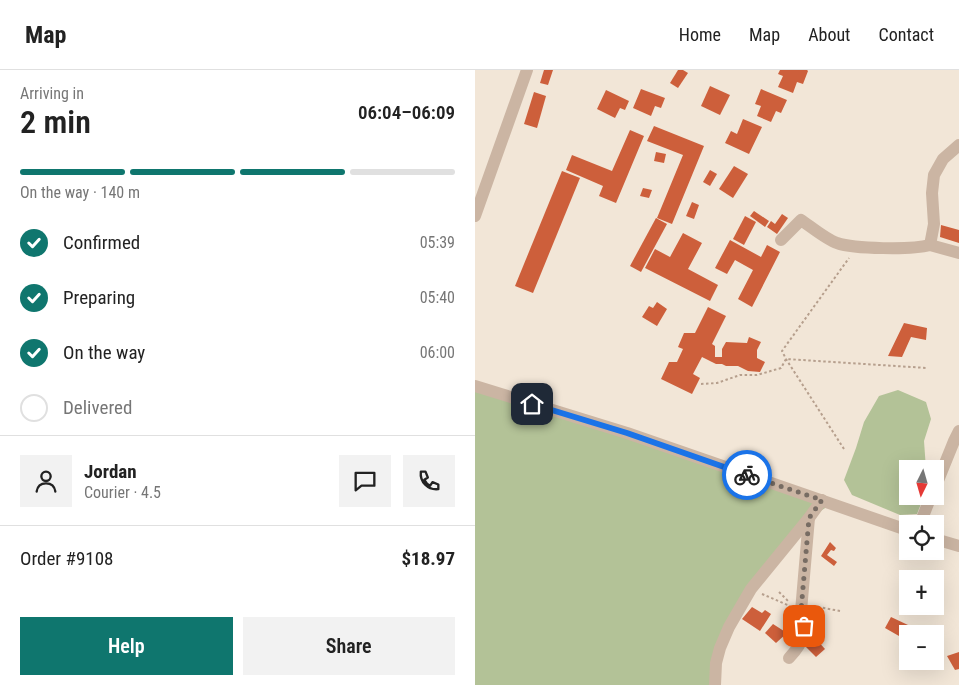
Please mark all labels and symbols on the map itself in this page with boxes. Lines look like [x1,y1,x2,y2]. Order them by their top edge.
pin [511,383,553,425]
courier [722,450,772,500]
north arrow [899,460,944,505]
pin [783,605,825,647]

